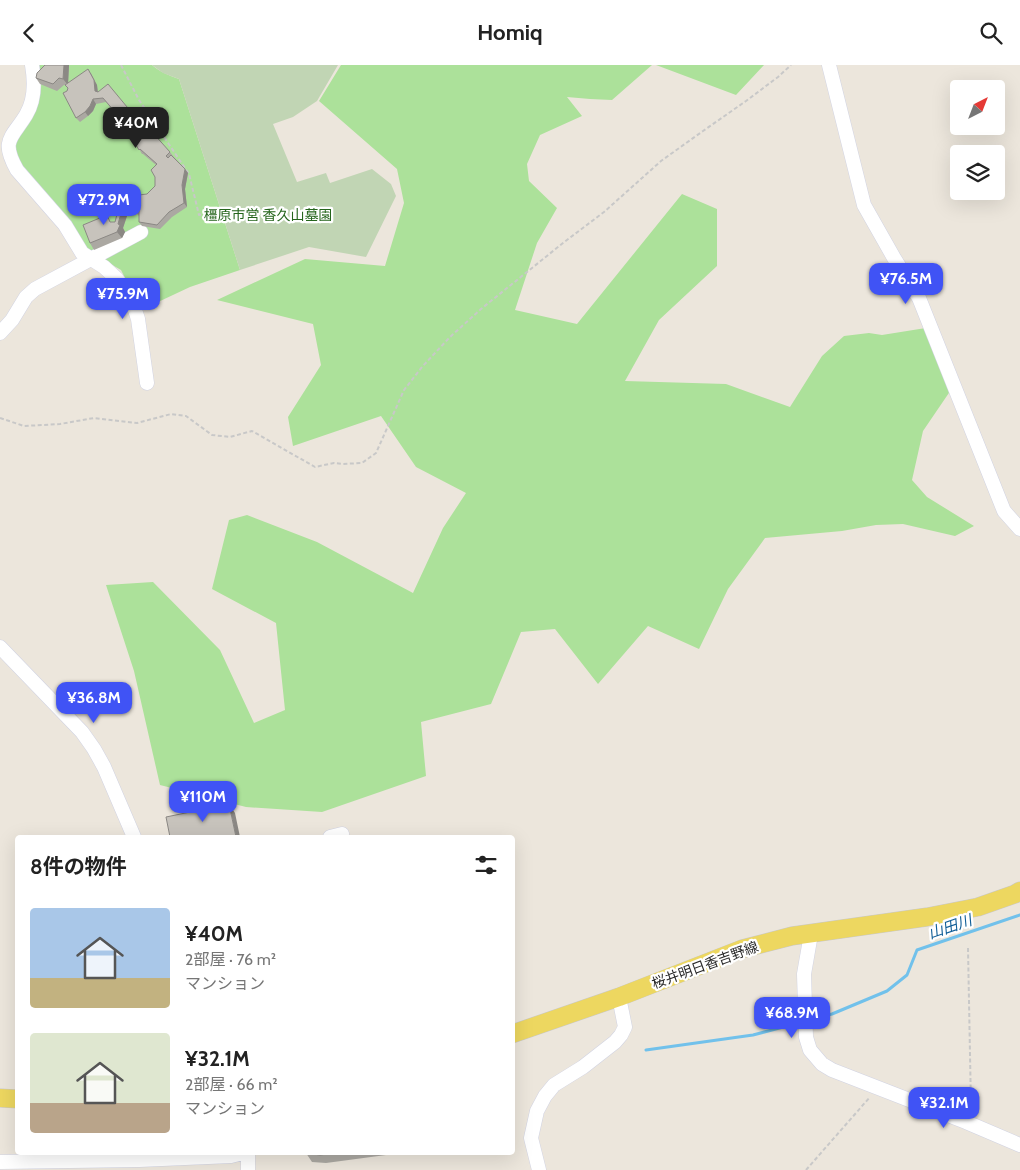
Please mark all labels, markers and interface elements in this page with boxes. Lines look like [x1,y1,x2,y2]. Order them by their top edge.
icon: back [15,19,43,47]
text: Homiq [477,19,543,46]
icon: search [977,19,1005,47]
north arrow [950,80,1005,135]
map controls [950,80,1005,200]
pin: ¥40M [106,107,166,149]
text: ¥40M [114,113,158,132]
button: layers [950,145,1005,200]
pin: ¥72.9M [63,184,145,226]
text: ¥72.9M [78,190,130,209]
park label: 橿原市営 香久山墓園 [203,206,333,224]
pin: ¥76.5M [865,263,947,305]
text: ¥76.5M [880,269,932,288]
pin: ¥75.9M [82,277,164,320]
text: ¥75.9M [97,284,149,303]
pin: ¥36.8M [53,681,135,724]
text: ¥36.8M [67,688,121,707]
pin: ¥110M [168,781,238,823]
text: ¥110M [180,787,226,806]
icon: filters [472,851,500,879]
text: 8件の物件 [30,854,127,879]
water label: 山田川 [926,911,976,943]
text: ¥40M [185,921,243,946]
icon: home [70,928,130,988]
street label: 桜井明日香吉野線 [649,937,761,993]
text: 2部屋 · 76 m² [185,950,276,969]
text: マンション [185,974,265,993]
pin: ¥68.9M [751,997,833,1039]
text: ¥68.9M [765,1003,819,1022]
text: ¥32.1M [185,1046,250,1071]
icon: home [70,1053,130,1113]
text: 2部屋 · 66 m² [185,1075,278,1094]
pin: ¥32.1M [903,1087,985,1129]
text: ¥32.1M [919,1093,969,1112]
text: マンション [185,1099,265,1118]

